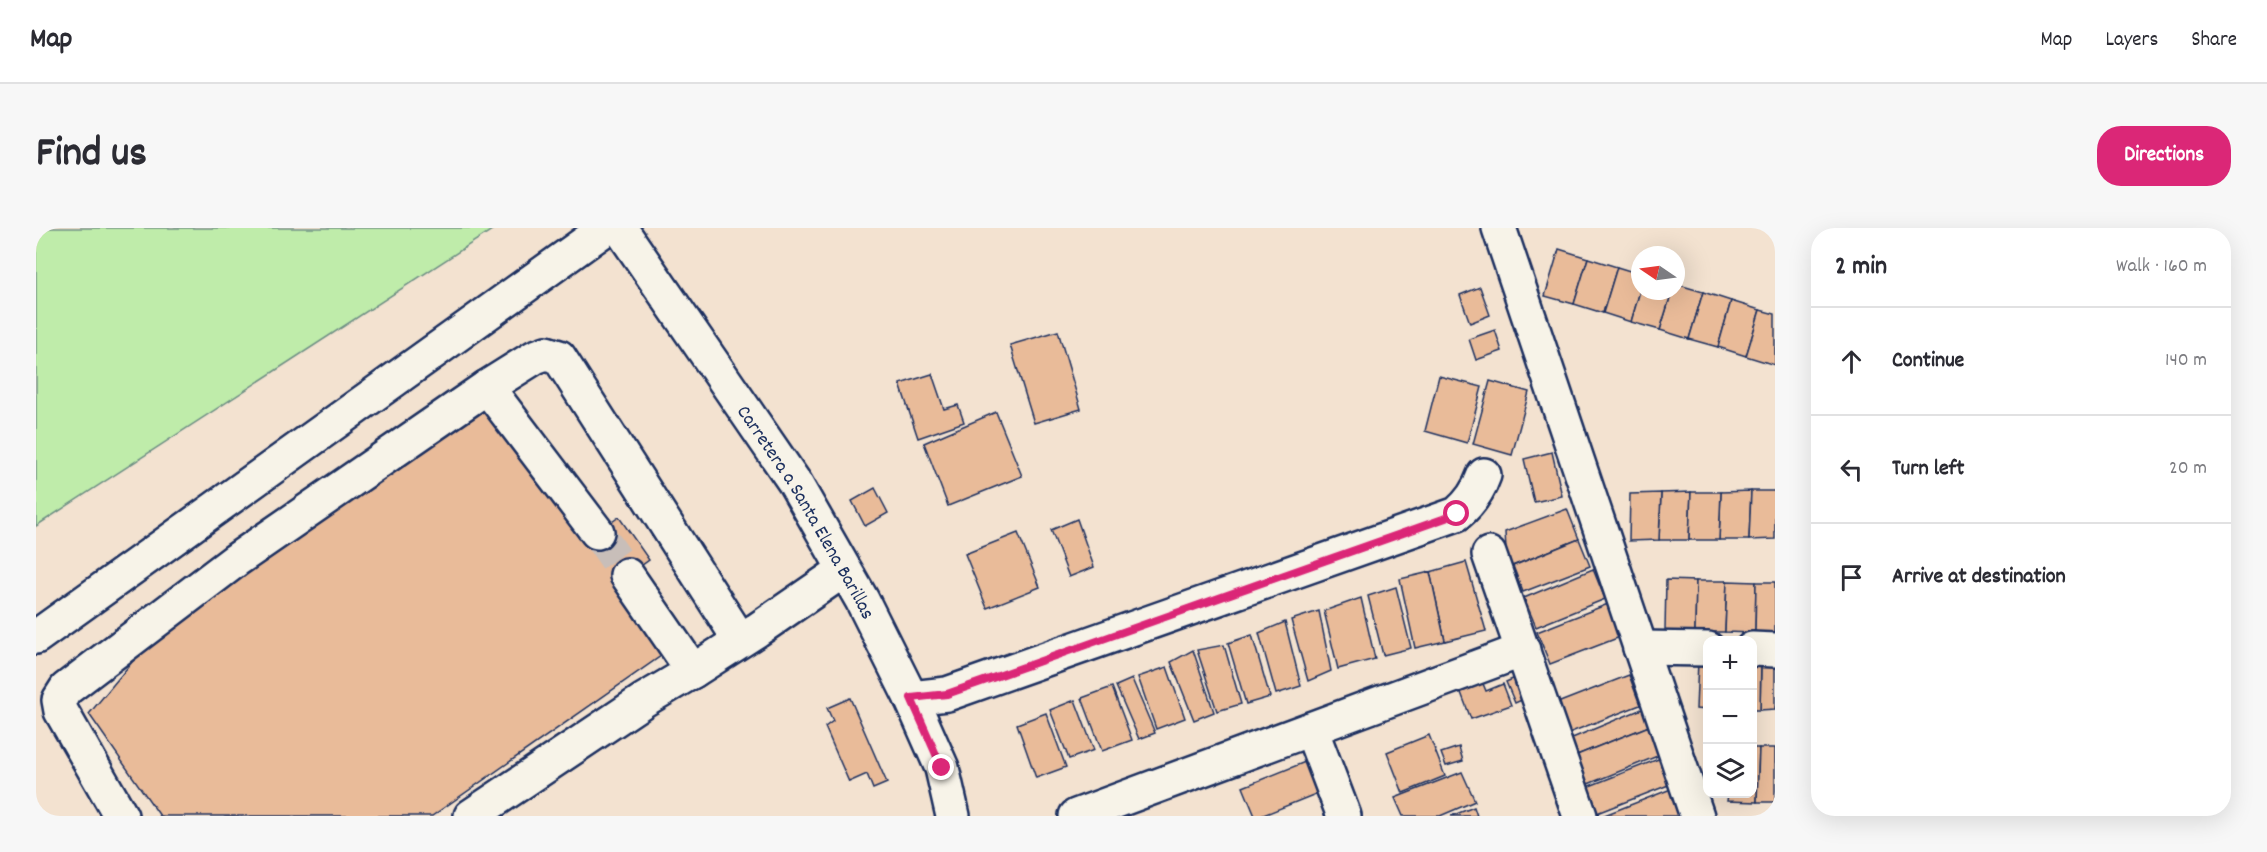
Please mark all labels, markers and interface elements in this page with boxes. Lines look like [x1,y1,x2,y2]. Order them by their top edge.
text: Map [30,21,72,61]
text: Map [2041,26,2072,56]
text: Layers [2105,26,2158,56]
text: Share [2191,26,2237,56]
text: Find us [36,126,147,186]
button: Directions [2097,126,2231,186]
north arrow [1631,246,1685,300]
text: 2 min [1835,249,1887,286]
text: Walk · 160 m [2116,253,2207,281]
icon: ahead [1835,345,1868,378]
text: Continue [1892,346,1964,377]
text: 140 m [2165,347,2207,375]
street label: Carretera a Santa Elena Barillas [729,400,880,625]
icon: left [1835,453,1868,486]
text: Turn left [1892,454,1964,485]
text: 20 m [2169,455,2207,483]
route start [1443,500,1469,526]
icon: arrive [1835,561,1868,594]
text: Arrive at destination [1892,562,2066,593]
map controls [1703,636,1757,798]
button: + [1703,636,1757,690]
button: − [1703,690,1757,744]
button: layers [1703,744,1757,798]
route end [928,754,954,780]

